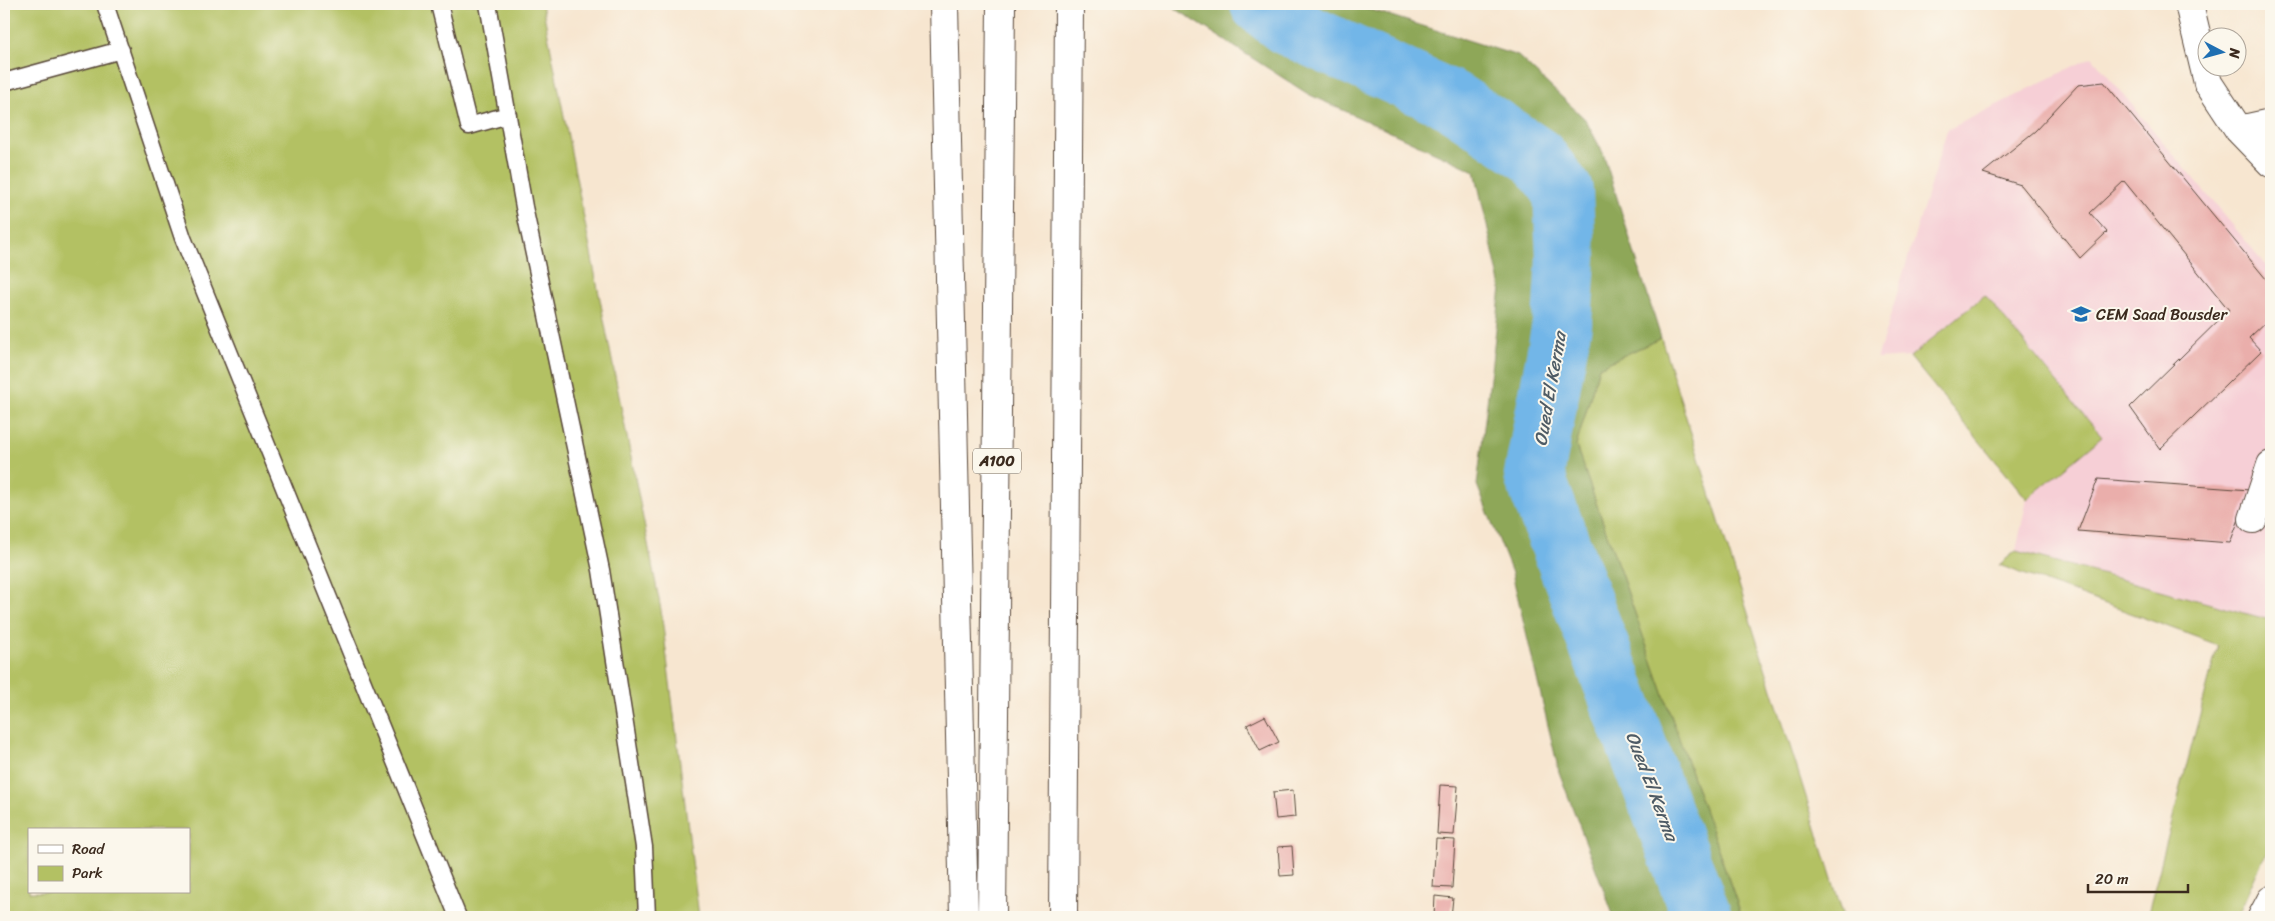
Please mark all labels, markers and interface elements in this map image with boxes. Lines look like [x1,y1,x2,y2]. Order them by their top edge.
north arrow [2198,28,2248,78]
text: N [2221,46,2247,60]
place label: CEM Saad Bousder [2096,300,2229,329]
school or university icon: CEM Saad Bousder [2070,303,2092,325]
water label: Oued El Kerma [1524,328,1576,448]
road number: A100 [973,448,1021,474]
water label: Oued El Kerma [1616,727,1688,847]
legend [28,828,190,894]
text: Road [72,836,105,862]
text: Park [72,860,103,886]
scale bar [2088,861,2188,893]
text: 20 m [2095,866,2129,892]

